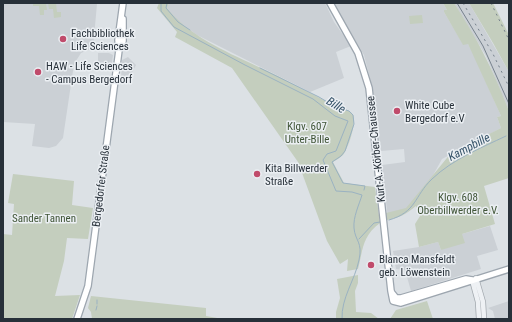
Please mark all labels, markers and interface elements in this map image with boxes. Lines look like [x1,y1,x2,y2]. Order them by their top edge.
place label: Fachbibliothek Life Sciences [71,27,134,53]
marker: Fachbibliothek Life Sciences [58,34,68,44]
place label: HAW - Life Sciences - Campus Bergedorf [46,60,133,86]
marker: HAW - Life Sciences - Campus Bergedorf [33,67,43,77]
water label: Bille [324,94,349,116]
street label: Kurt-A.-Körber-Chaussee [364,95,388,203]
place label: White Cube Bergedorf e.V [405,99,465,125]
marker: White Cube Bergedorf e.V [392,106,402,116]
park label: Klgv. 607 Unter-Bille [285,120,329,146]
water label: Kampbille [446,130,493,164]
street label: Bergedorfer Straße [90,144,112,228]
place label: Kita Billwerder Straße [265,162,328,188]
marker: Kita Billwerder Straße [252,169,262,179]
park label: Klgv. 608 Oberbillwerder e.V. [417,191,499,217]
park label: Sander Tannen [12,212,76,225]
place label: Blanca Mansfeldt geb. Löwenstein [379,253,455,279]
marker: Blanca Mansfeldt geb. Löwenstein [366,260,376,270]

